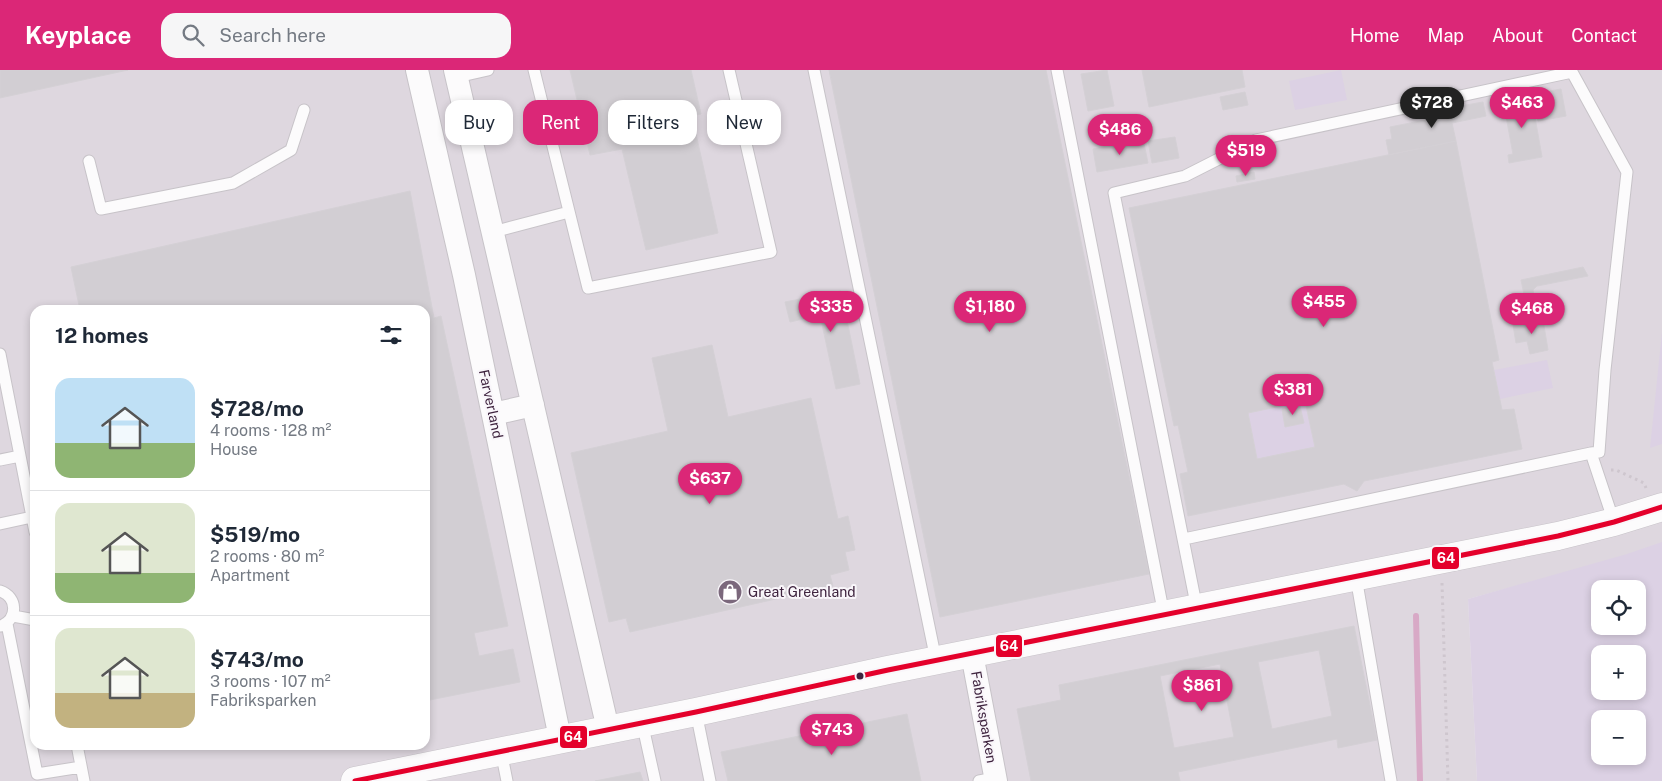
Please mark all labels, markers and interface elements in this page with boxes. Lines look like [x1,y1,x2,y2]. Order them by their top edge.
search box [161,13,511,58]
text: Keyplace [25,21,131,49]
icon: search [179,21,207,49]
text: Search here [219,24,326,46]
text: Home [1350,25,1400,46]
text: Map [1428,25,1464,46]
text: About [1492,25,1543,46]
text: Contact [1571,25,1637,46]
pin: $728 [1402,87,1462,129]
pin: $463 [1492,87,1552,129]
text: $728 [1411,93,1453,112]
text: $463 [1501,93,1543,112]
chip: Buy [445,100,513,145]
chip: Rent [523,100,598,145]
chip: Filters [608,100,697,145]
chip: New [707,100,781,145]
pin: $486 [1090,114,1150,156]
text: $486 [1099,120,1141,139]
pin: $519 [1216,134,1276,177]
text: $519 [1226,141,1266,160]
pin: $455 [1294,286,1354,328]
pin: $335 [801,290,861,333]
pin: $1,180 [949,290,1031,333]
text: $455 [1303,292,1345,311]
pin: $468 [1502,292,1562,335]
text: $335 [810,297,852,316]
text: $1,180 [965,297,1015,316]
text: $468 [1511,299,1553,318]
icon: filters [377,321,405,349]
text: 12 homes [55,323,149,348]
street label: Farverland [476,368,506,440]
pin: $381 [1263,374,1323,416]
text: $381 [1273,380,1313,399]
text: $728/mo [210,396,304,421]
icon: home [95,398,155,458]
text: 4 rooms · 128 m² [210,421,331,440]
text: House [210,440,258,459]
pin: $637 [680,462,740,505]
text: $637 [689,469,731,488]
text: $519/mo [210,522,300,547]
icon: home [95,523,155,583]
line badge: 64 [1431,546,1460,570]
text: 2 rooms · 80 m² [210,547,324,566]
text: 64 [1437,550,1455,566]
text: Apartment [210,566,290,585]
shop icon: Great Greenland [717,579,743,605]
map controls [1591,580,1646,765]
button: locate [1591,580,1646,635]
place label: Great Greenland [748,584,856,600]
line badge: 64 [995,634,1023,658]
text: 64 [1000,638,1018,654]
button: + [1591,645,1646,700]
text: $743/mo [210,647,304,672]
icon: home [95,648,155,708]
street label: Fabriksparken [968,670,1000,764]
pin: $861 [1172,670,1232,712]
unlabelled marker [855,671,865,681]
text: 3 rooms · 107 m² [210,672,331,691]
text: $861 [1183,676,1222,695]
text: Fabriksparken [210,691,316,710]
button: − [1591,710,1646,765]
pin: $743 [802,714,862,756]
text: $743 [811,720,853,739]
line badge: 64 [559,725,588,749]
text: 64 [564,729,582,745]

